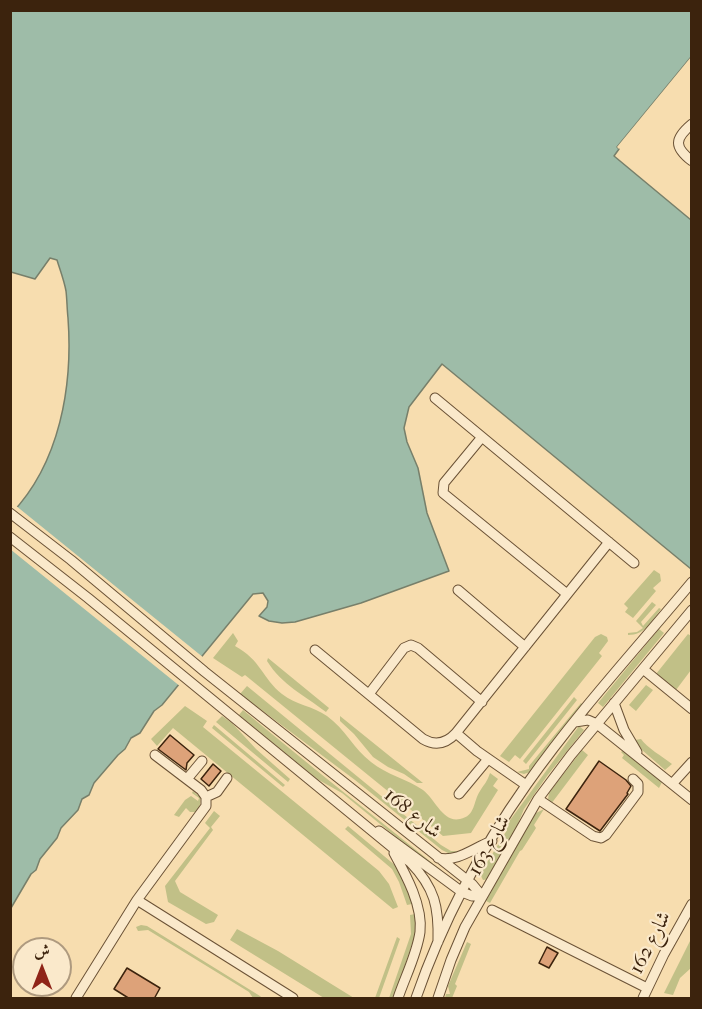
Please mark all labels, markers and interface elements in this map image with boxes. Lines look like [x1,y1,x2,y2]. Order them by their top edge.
street label: شارع 168 [378,784,446,844]
street label: شارع 163 [464,812,516,880]
street label: شارع 162 [625,908,677,978]
north arrow [12,937,72,997]
text: ش [34,941,50,960]

